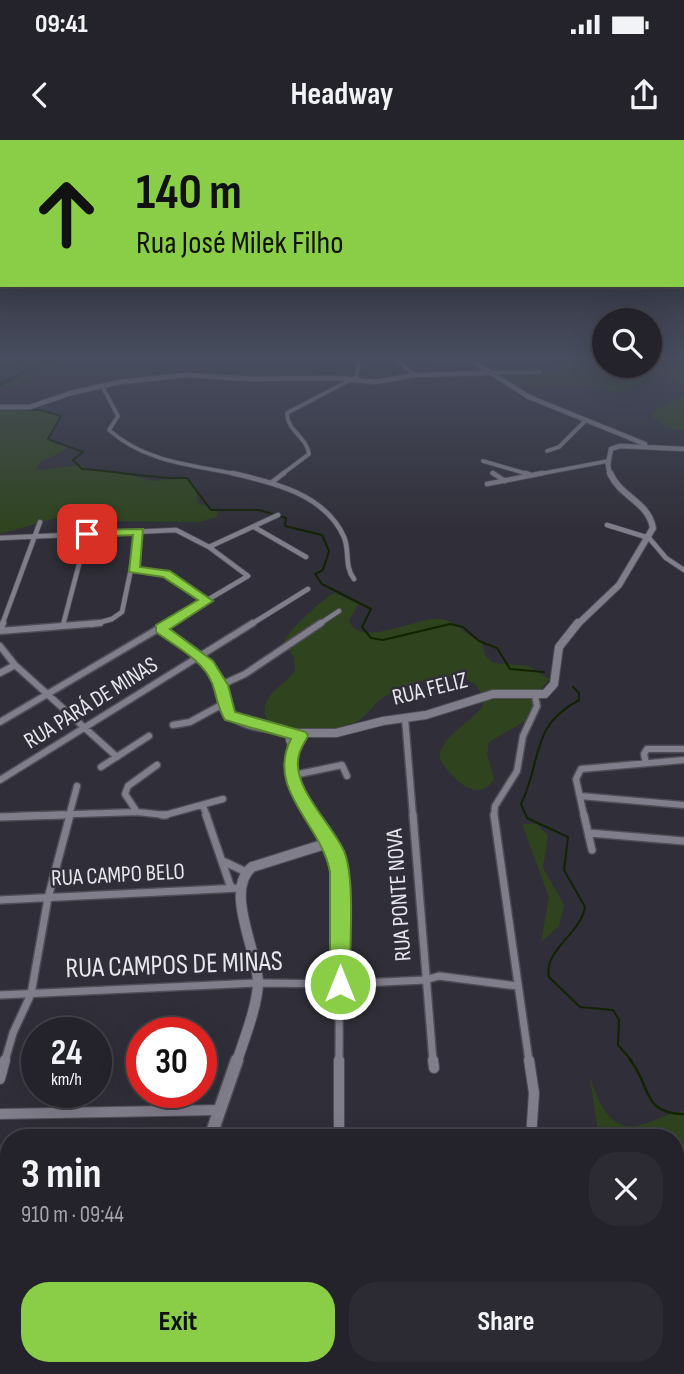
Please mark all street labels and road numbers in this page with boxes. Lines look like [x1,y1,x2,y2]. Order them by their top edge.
street label: RUA PARÁ DE MINAS [19,651,163,755]
street label: RUA FELIZ [390,666,471,712]
street label: RUA PONTE NOVA [380,828,418,962]
street label: RUA CAMPO BELO [50,858,186,892]
street label: RUA CAMPOS DE MINAS [65,945,283,985]

